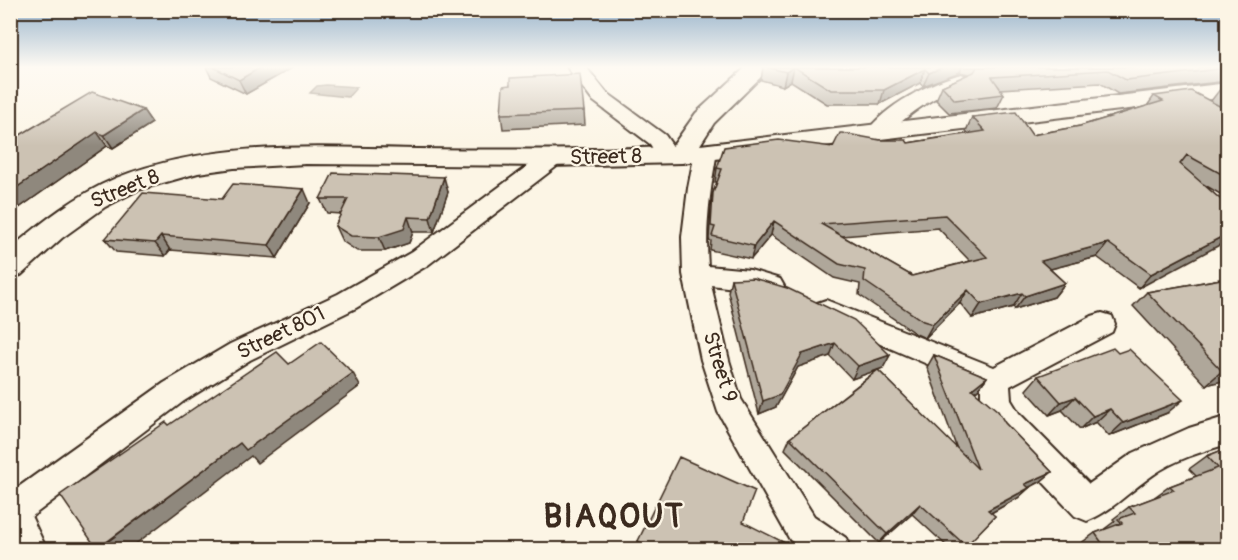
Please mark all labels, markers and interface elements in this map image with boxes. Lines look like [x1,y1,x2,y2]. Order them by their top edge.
street label: Street 8 [570,143,642,171]
street label: Street 8 [87,163,163,215]
street label: Street 801 [233,300,329,366]
street label: Street 9 [697,328,743,406]
district label: BIAQOUT [543,496,685,537]

